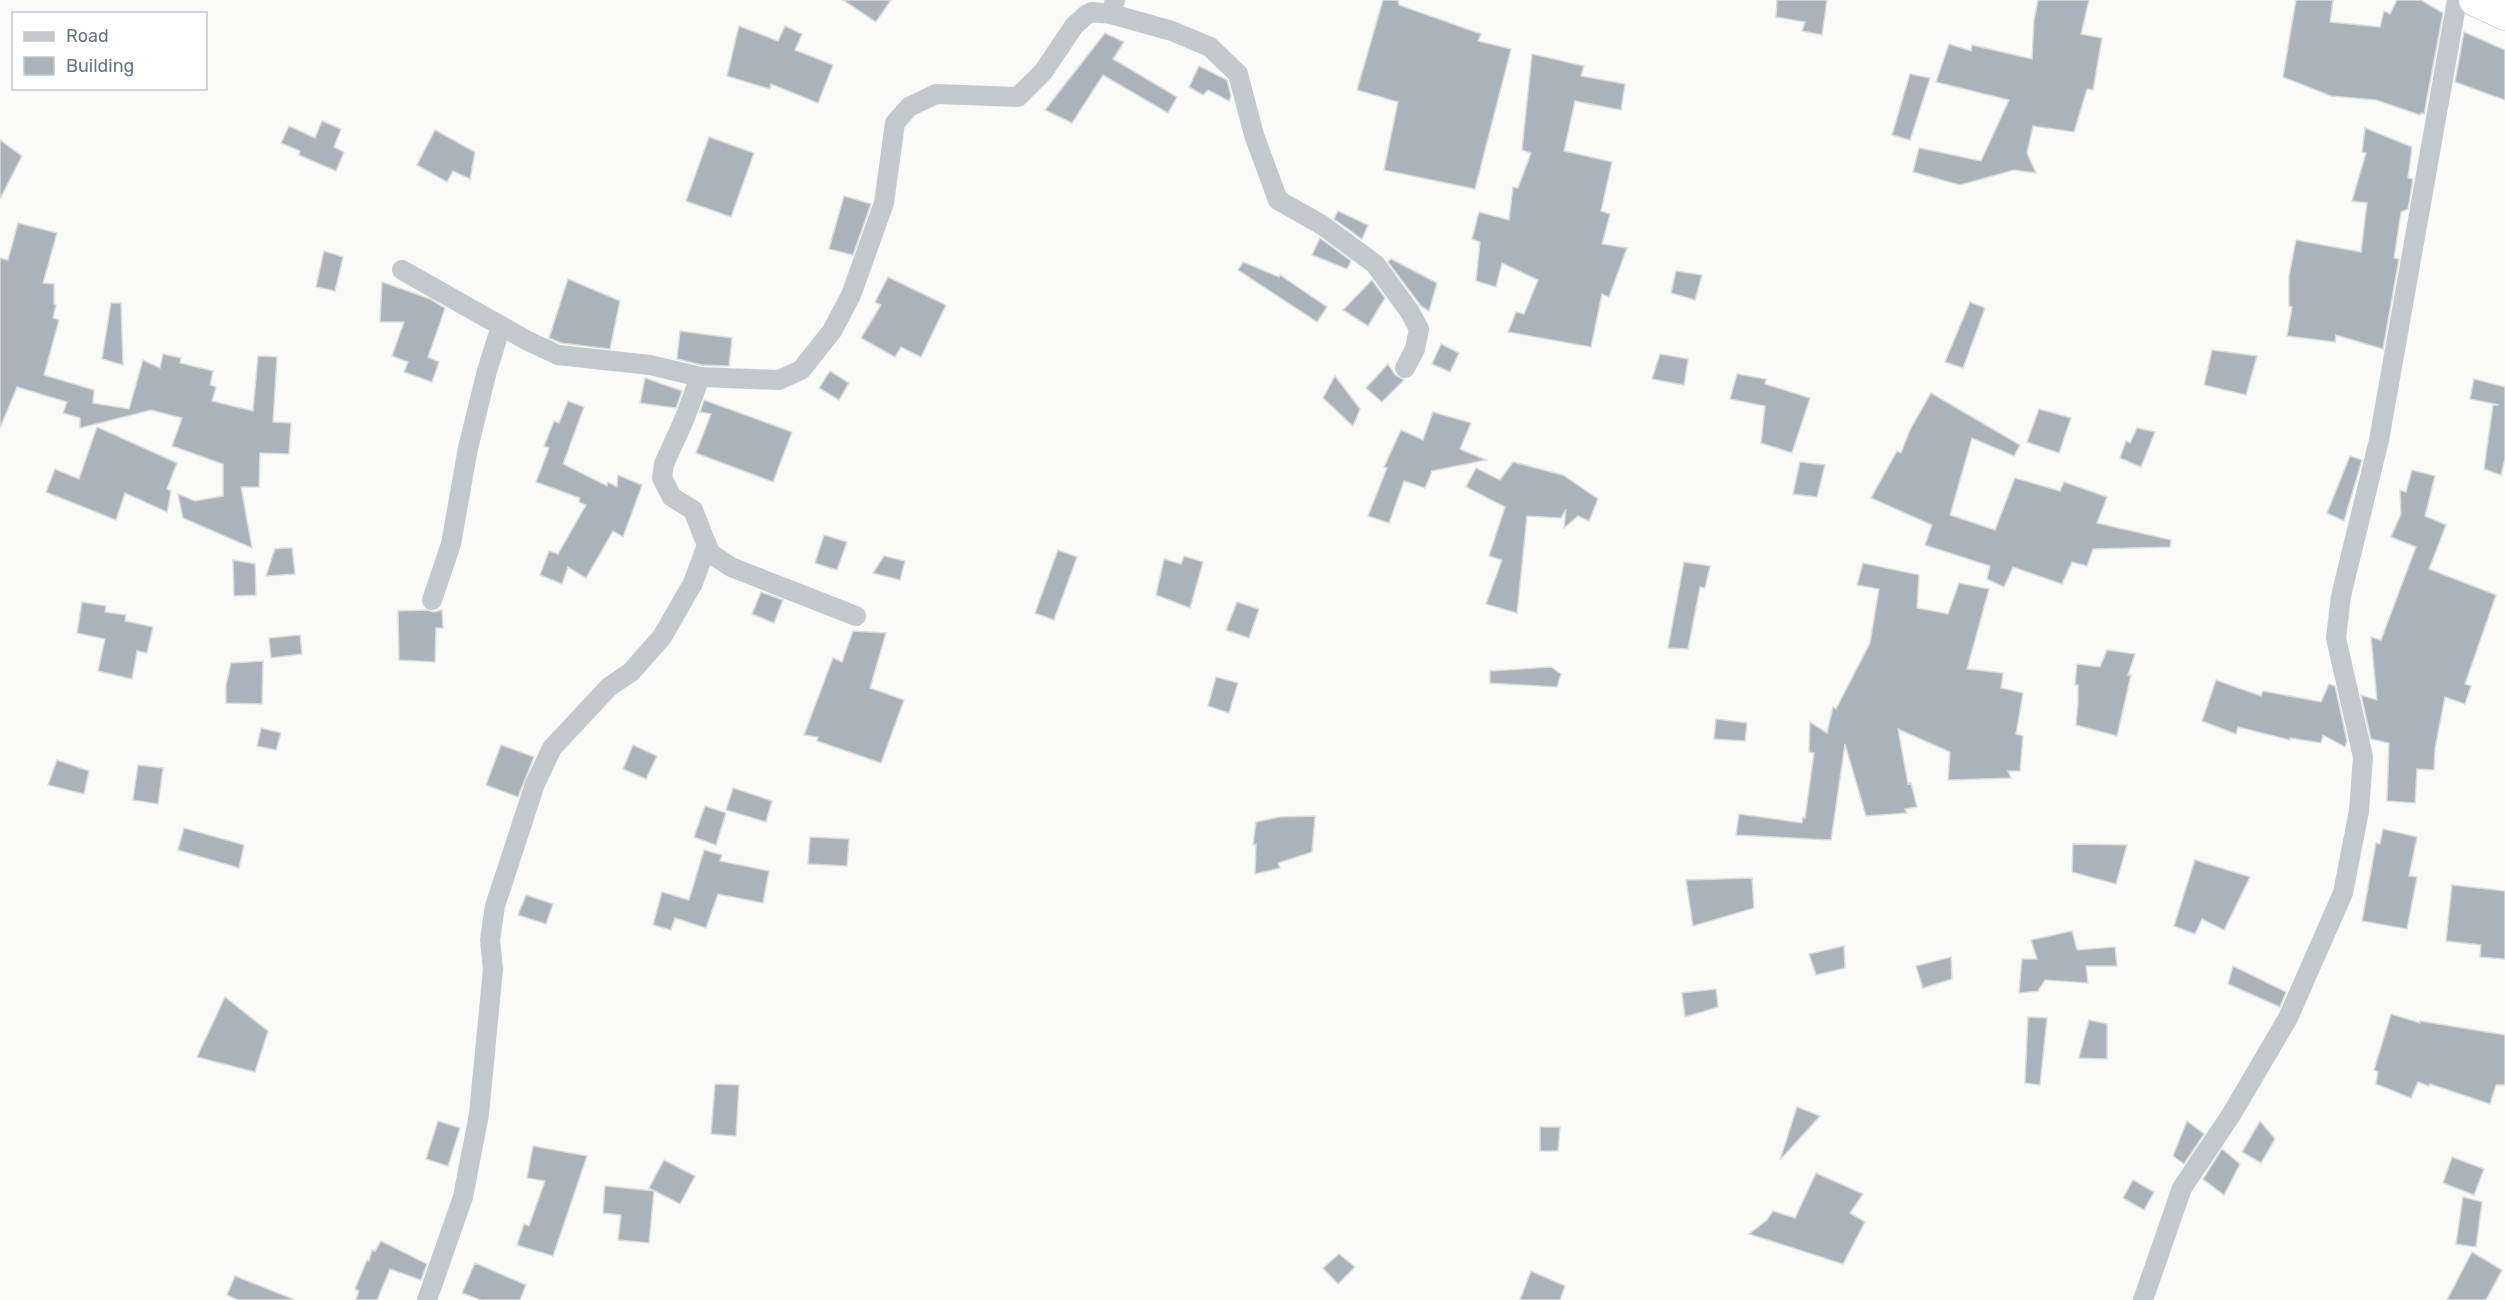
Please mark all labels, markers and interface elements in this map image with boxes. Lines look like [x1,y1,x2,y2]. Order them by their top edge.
legend [12,12,207,90]
text: Road [66,25,109,47]
text: Building [66,55,134,77]

